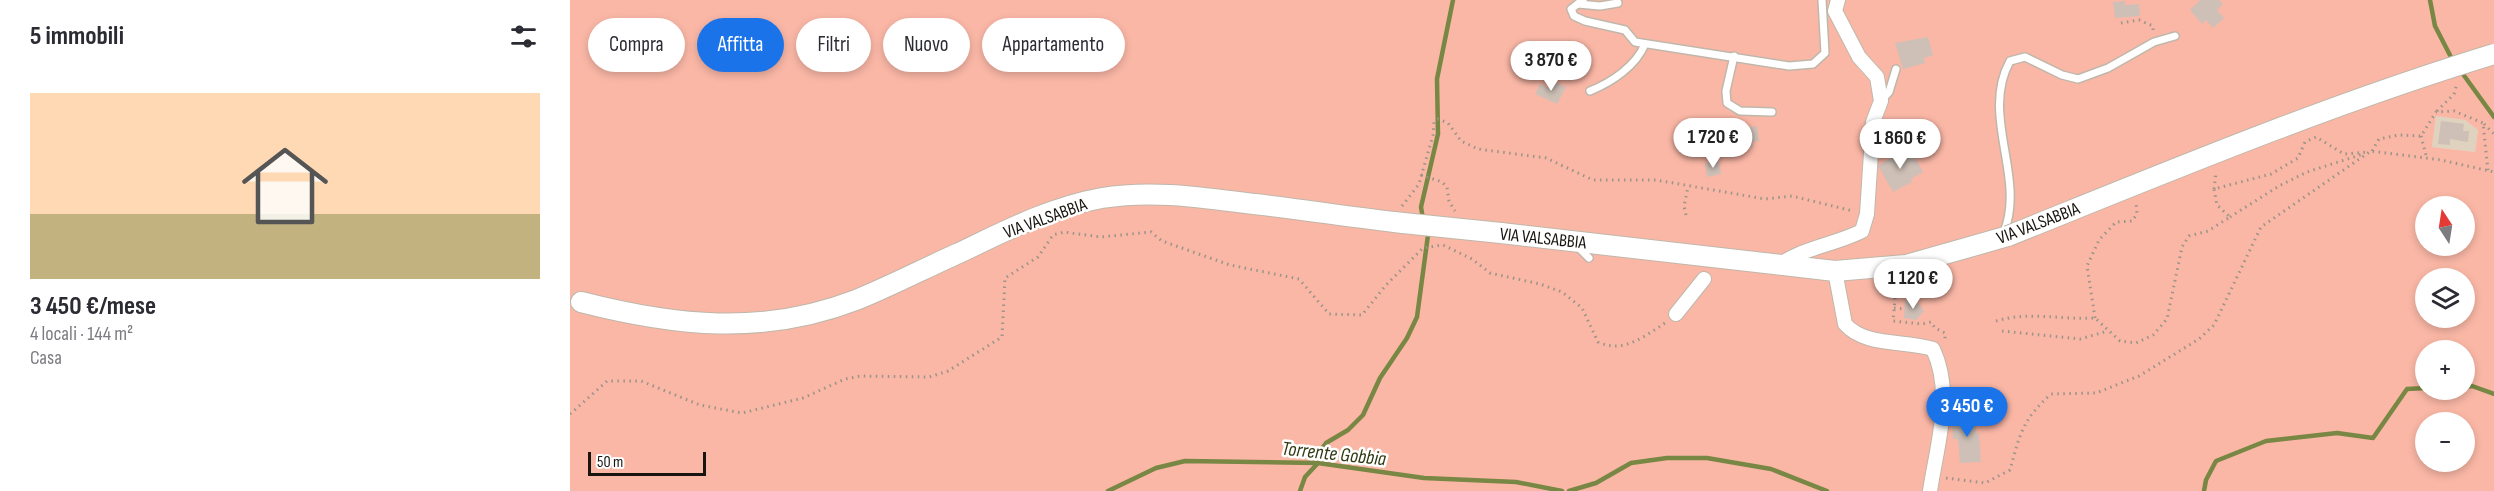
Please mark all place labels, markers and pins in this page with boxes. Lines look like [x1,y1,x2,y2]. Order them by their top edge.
pin: 3 870 € [1496,41,1606,92]
pin: 1 720 € [1658,118,1768,169]
pin: 1 860 € [1845,119,1955,170]
pin: 1 120 € [1858,259,1968,310]
pin: 3 450 € [1912,387,2022,438]

